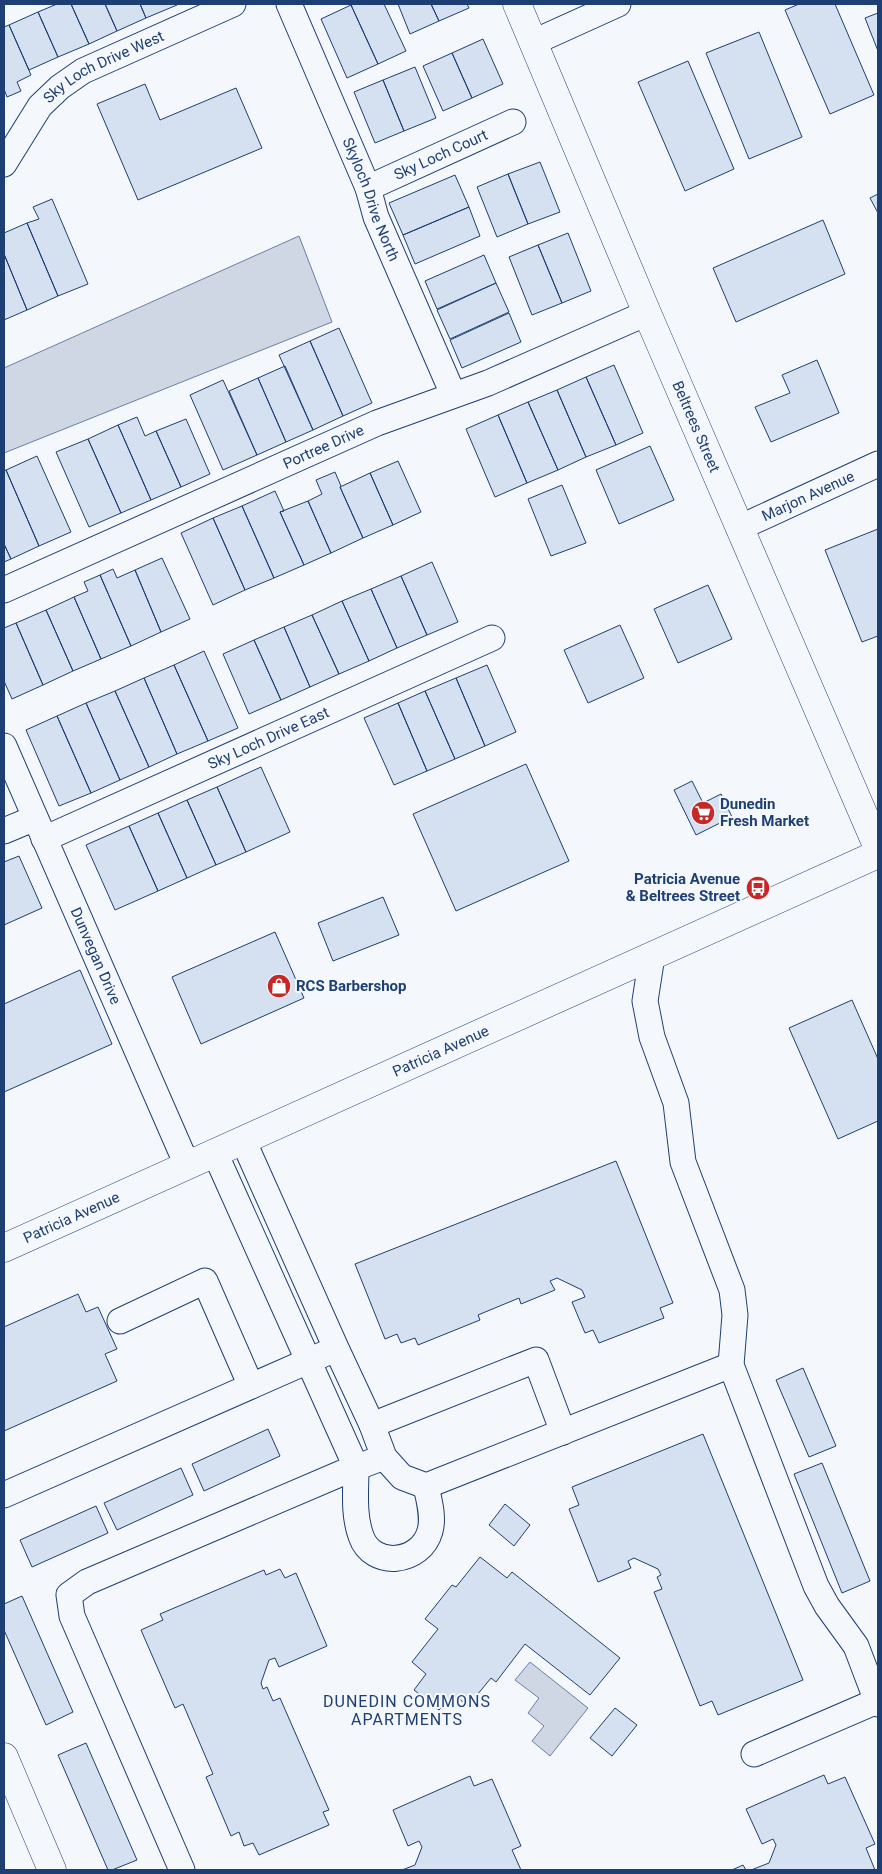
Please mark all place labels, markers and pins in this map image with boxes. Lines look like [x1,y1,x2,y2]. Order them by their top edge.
place label: Dunedin Fresh Market [720,795,809,830]
supermarket icon: Dunedin Fresh Market [690,800,716,826]
place label: Patricia Avenue & Beltrees Street [626,870,740,905]
bus stop icon: Patricia Avenue & Beltrees Street [745,875,771,901]
shop icon: RCS Barbershop [266,973,292,999]
place label: RCS Barbershop [296,977,407,995]

